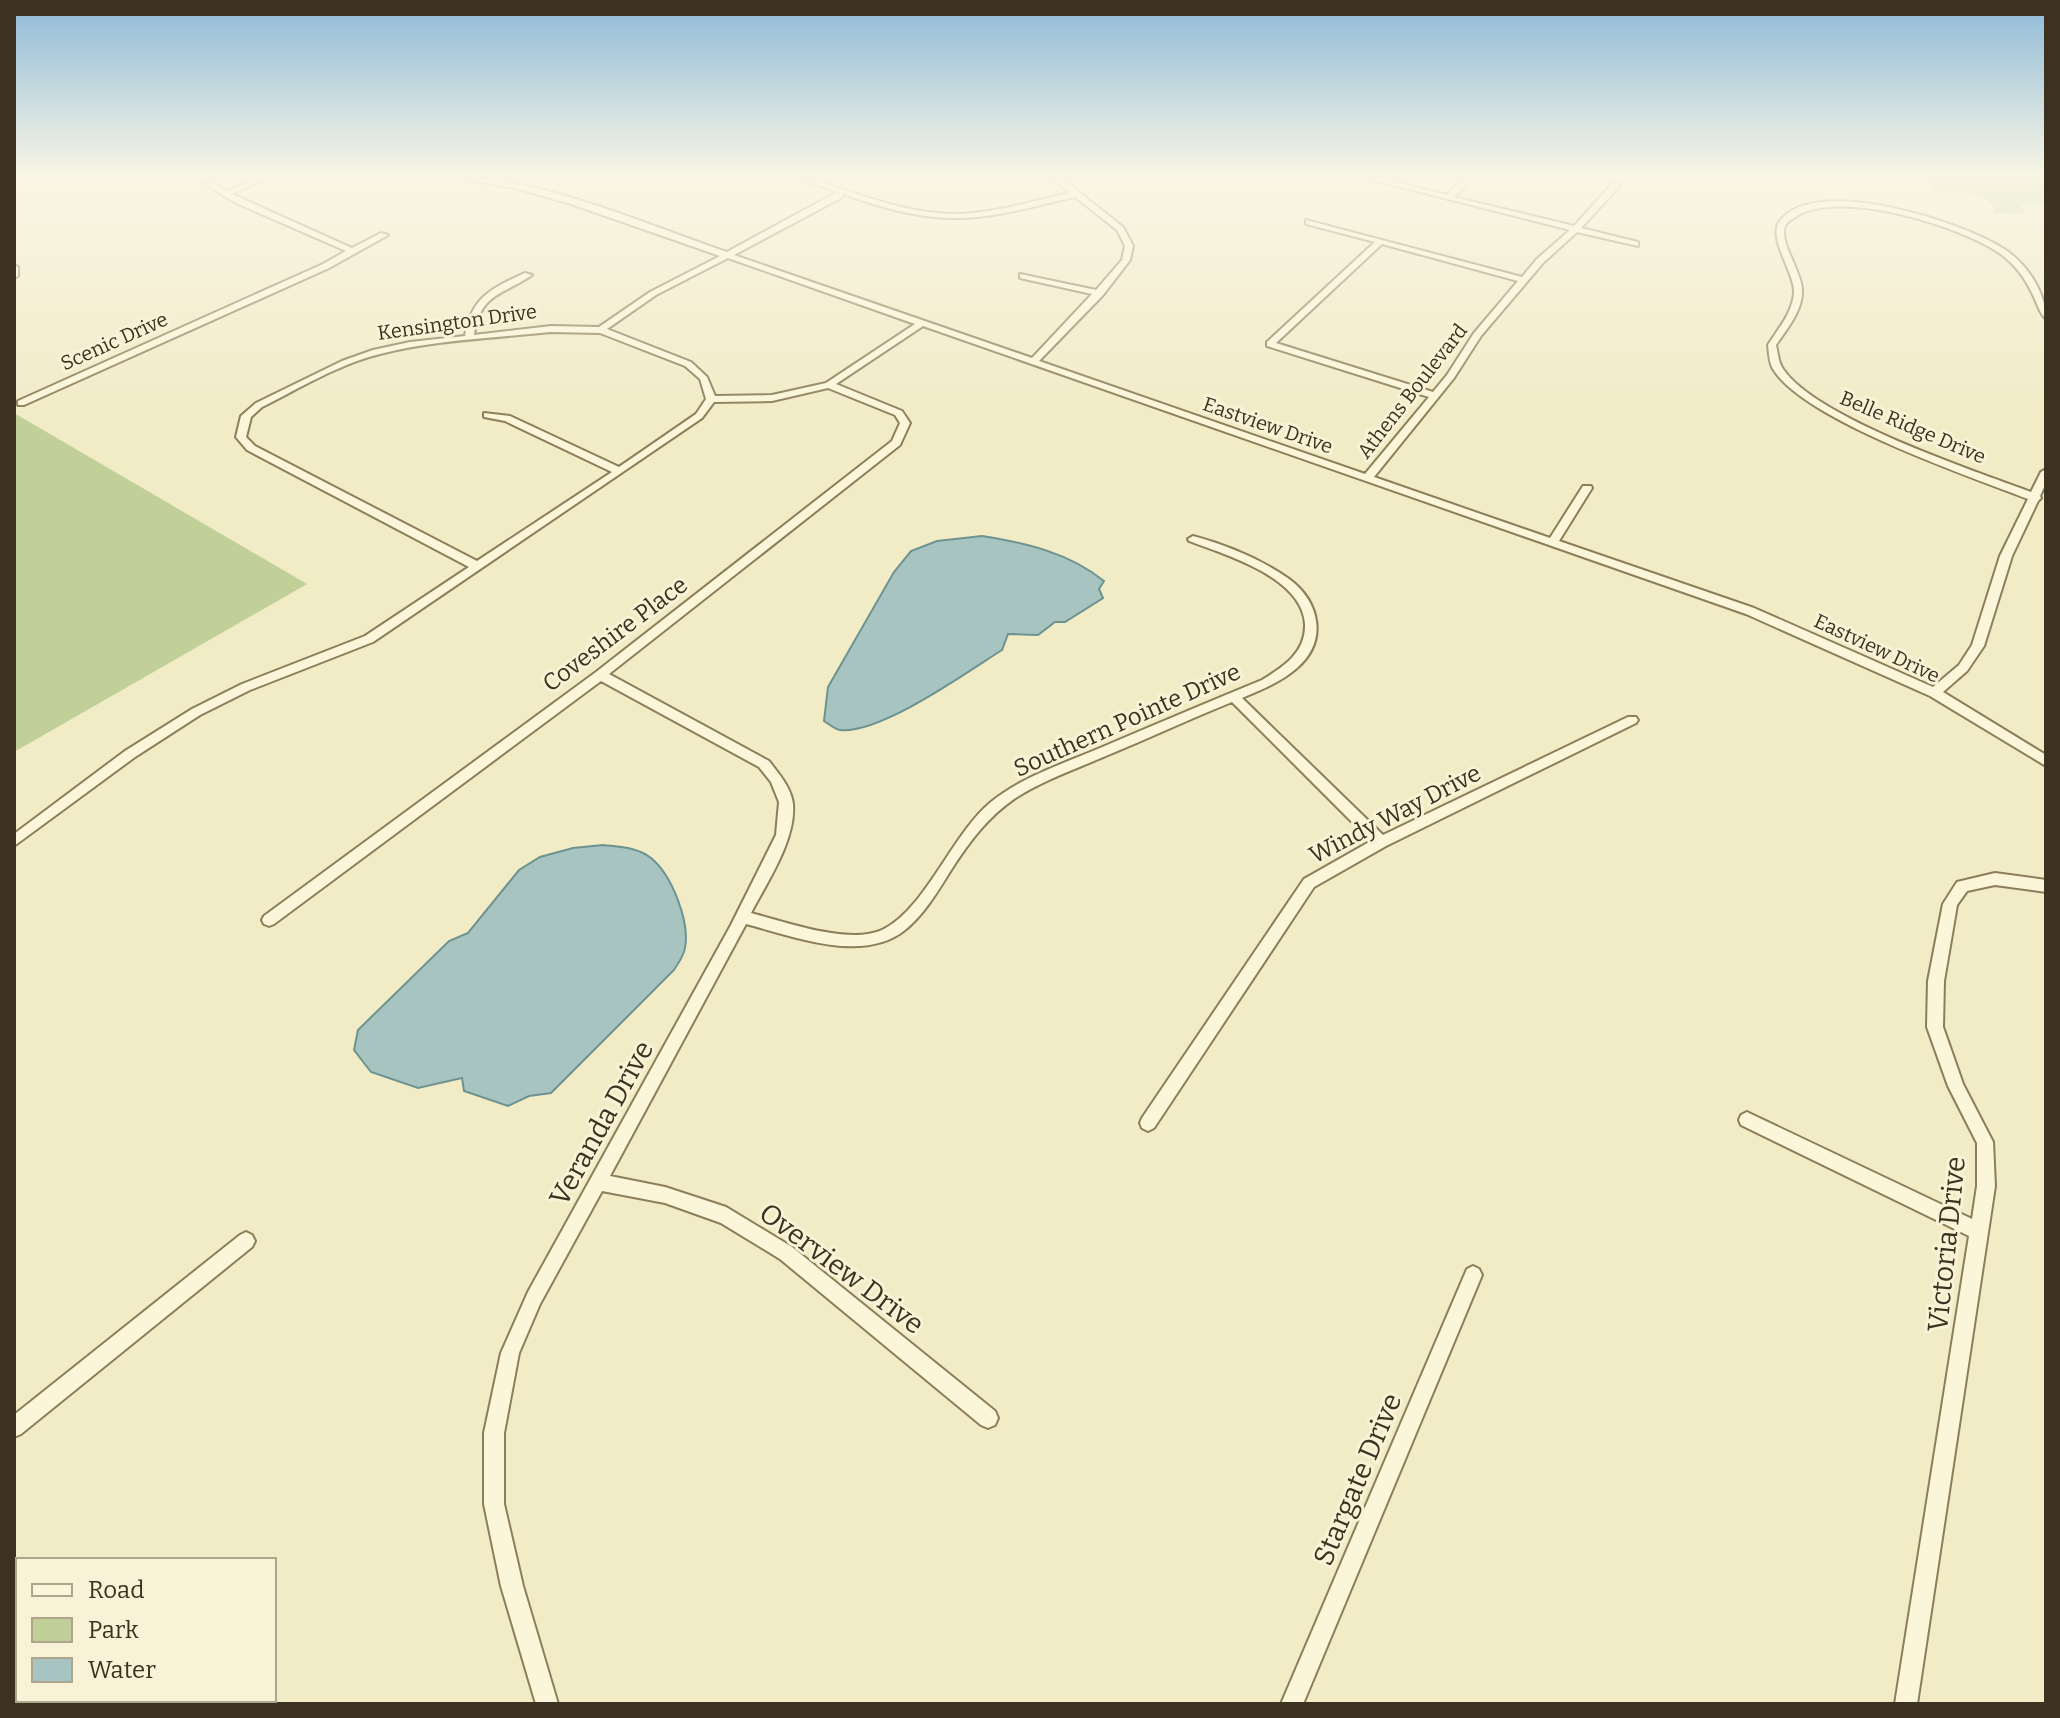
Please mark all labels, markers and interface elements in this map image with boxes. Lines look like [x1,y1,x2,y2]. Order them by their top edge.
street label: Kensington Drive [376,299,538,345]
street label: Scenic Drive [57,307,171,375]
street label: Athens Boulevard [1352,319,1472,463]
street label: Belle Ridge Drive [1837,385,1989,469]
street label: Eastview Drive [1200,392,1336,458]
street label: Coveshire Place [537,571,693,697]
street label: Eastview Drive [1810,608,1944,688]
street label: Southern Pointe Drive [1009,657,1245,783]
street label: Windy Way Drive [1305,759,1485,869]
street label: Veranda Drive [543,1035,660,1211]
street label: Victoria Drive [1921,1155,1972,1333]
street label: Overview Drive [753,1196,930,1341]
street label: Stargate Drive [1306,1388,1409,1570]
legend [16,1558,276,1702]
text: Road [88,1576,144,1604]
text: Park [88,1616,139,1644]
text: Water [88,1656,156,1684]

